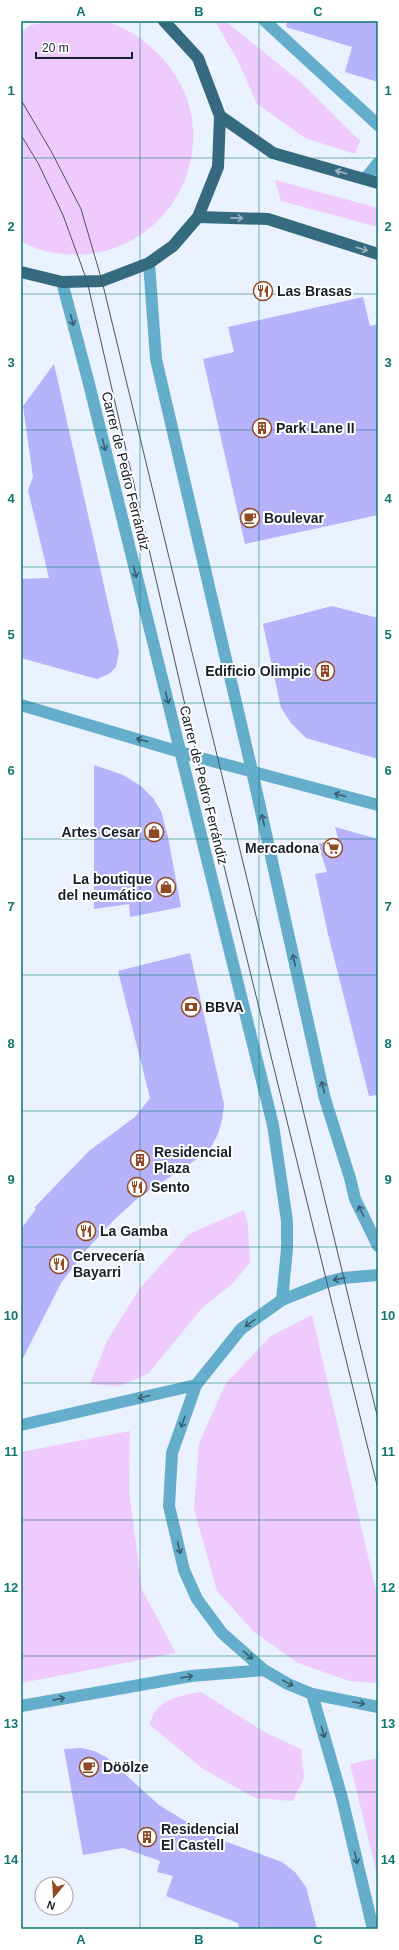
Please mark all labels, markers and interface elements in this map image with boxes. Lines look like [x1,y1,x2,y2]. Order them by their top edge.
text: A [76,4,86,19]
text: B [194,4,204,19]
text: C [313,4,323,19]
scale bar [36,34,132,60]
text: 20 m [42,41,69,55]
text: 1 [7,83,15,98]
text: 1 [384,83,392,98]
one-way arrow [334,168,347,175]
one-way arrow [230,214,243,222]
text: 2 [7,219,15,234]
text: 2 [384,219,392,234]
one-way arrow [355,246,368,253]
restaurant icon: Las Brasas [252,280,274,302]
place label: Las Brasas [277,283,352,299]
one-way arrow [69,313,76,326]
text: 3 [7,355,15,370]
text: 3 [384,355,392,370]
street label: Carrer de Pedro Ferrándiz [98,390,154,552]
building icon: Park Lane II [251,417,273,439]
place label: Park Lane II [276,420,355,436]
one-way arrow [101,439,109,452]
text: 4 [7,491,15,506]
text: 4 [384,491,392,506]
cafe icon: Boulevar [239,507,261,529]
place label: Boulevar [264,510,324,526]
one-way arrow [132,565,140,578]
text: 5 [7,627,15,642]
text: 5 [384,627,392,642]
building icon: Edificio Olimpic [314,660,336,682]
place label: Edificio Olimpic [205,663,311,679]
one-way arrow [163,691,171,704]
street label: Carrer de Pedro Ferrándiz [176,704,232,866]
one-way arrow [136,736,149,743]
text: 6 [7,763,15,778]
text: 6 [384,763,392,778]
one-way arrow [334,791,347,798]
one-way arrow [258,814,266,827]
shop icon: Artes Cesar [143,821,165,843]
place label: Artes Cesar [61,824,141,840]
supermarket icon: Mercadona [322,837,344,859]
place label: Mercadona [245,840,319,856]
place label: La boutique del neumático [58,871,152,903]
shop icon: La boutique del neumático [155,876,177,898]
text: 7 [7,899,15,914]
text: 7 [384,899,392,914]
one-way arrow [290,954,298,967]
bank icon: BBVA [180,996,202,1018]
place label: BBVA [205,999,244,1015]
text: 8 [7,1036,15,1051]
text: 8 [384,1036,392,1051]
one-way arrow [318,1081,326,1094]
place label: Residencial Plaza [154,1144,232,1176]
building icon: Residencial Plaza [129,1149,151,1171]
text: 9 [7,1172,15,1187]
text: 9 [384,1172,392,1187]
restaurant icon: Sento [126,1176,148,1198]
place label: Sento [151,1179,190,1195]
one-way arrow [357,1205,364,1217]
restaurant icon: La Gamba [75,1220,97,1242]
place label: La Gamba [100,1223,168,1239]
place label: Cervecería Bayarri [73,1248,145,1280]
restaurant icon: Cervecería Bayarri [48,1253,70,1275]
one-way arrow [333,1276,346,1284]
text: 10 [4,1308,18,1323]
text: 10 [381,1308,395,1323]
one-way arrow [244,1319,255,1327]
one-way arrow [138,1394,151,1402]
one-way arrow [178,1415,186,1427]
text: 11 [4,1444,18,1459]
text: 11 [381,1444,395,1459]
one-way arrow [175,1542,183,1555]
text: 12 [4,1580,18,1595]
text: 12 [381,1580,395,1595]
one-way arrow [242,1651,253,1660]
one-way arrow [180,1673,193,1680]
one-way arrow [281,1680,293,1687]
one-way arrow [52,1695,65,1703]
one-way arrow [352,1700,365,1708]
text: 13 [4,1716,18,1731]
text: 13 [381,1716,395,1731]
one-way arrow [320,1725,327,1738]
cafe icon: Döölze [78,1756,100,1778]
place label: Döölze [103,1759,149,1775]
place label: Residencial El Castell [161,1821,239,1853]
building icon: Residencial El Castell [136,1826,158,1848]
one-way arrow [353,1851,360,1864]
text: 14 [4,1852,19,1867]
text: 14 [381,1852,396,1867]
north arrow [34,1876,74,1916]
text: N [45,1899,57,1912]
text: A [76,1932,86,1947]
text: B [194,1932,204,1947]
text: C [313,1932,323,1947]

